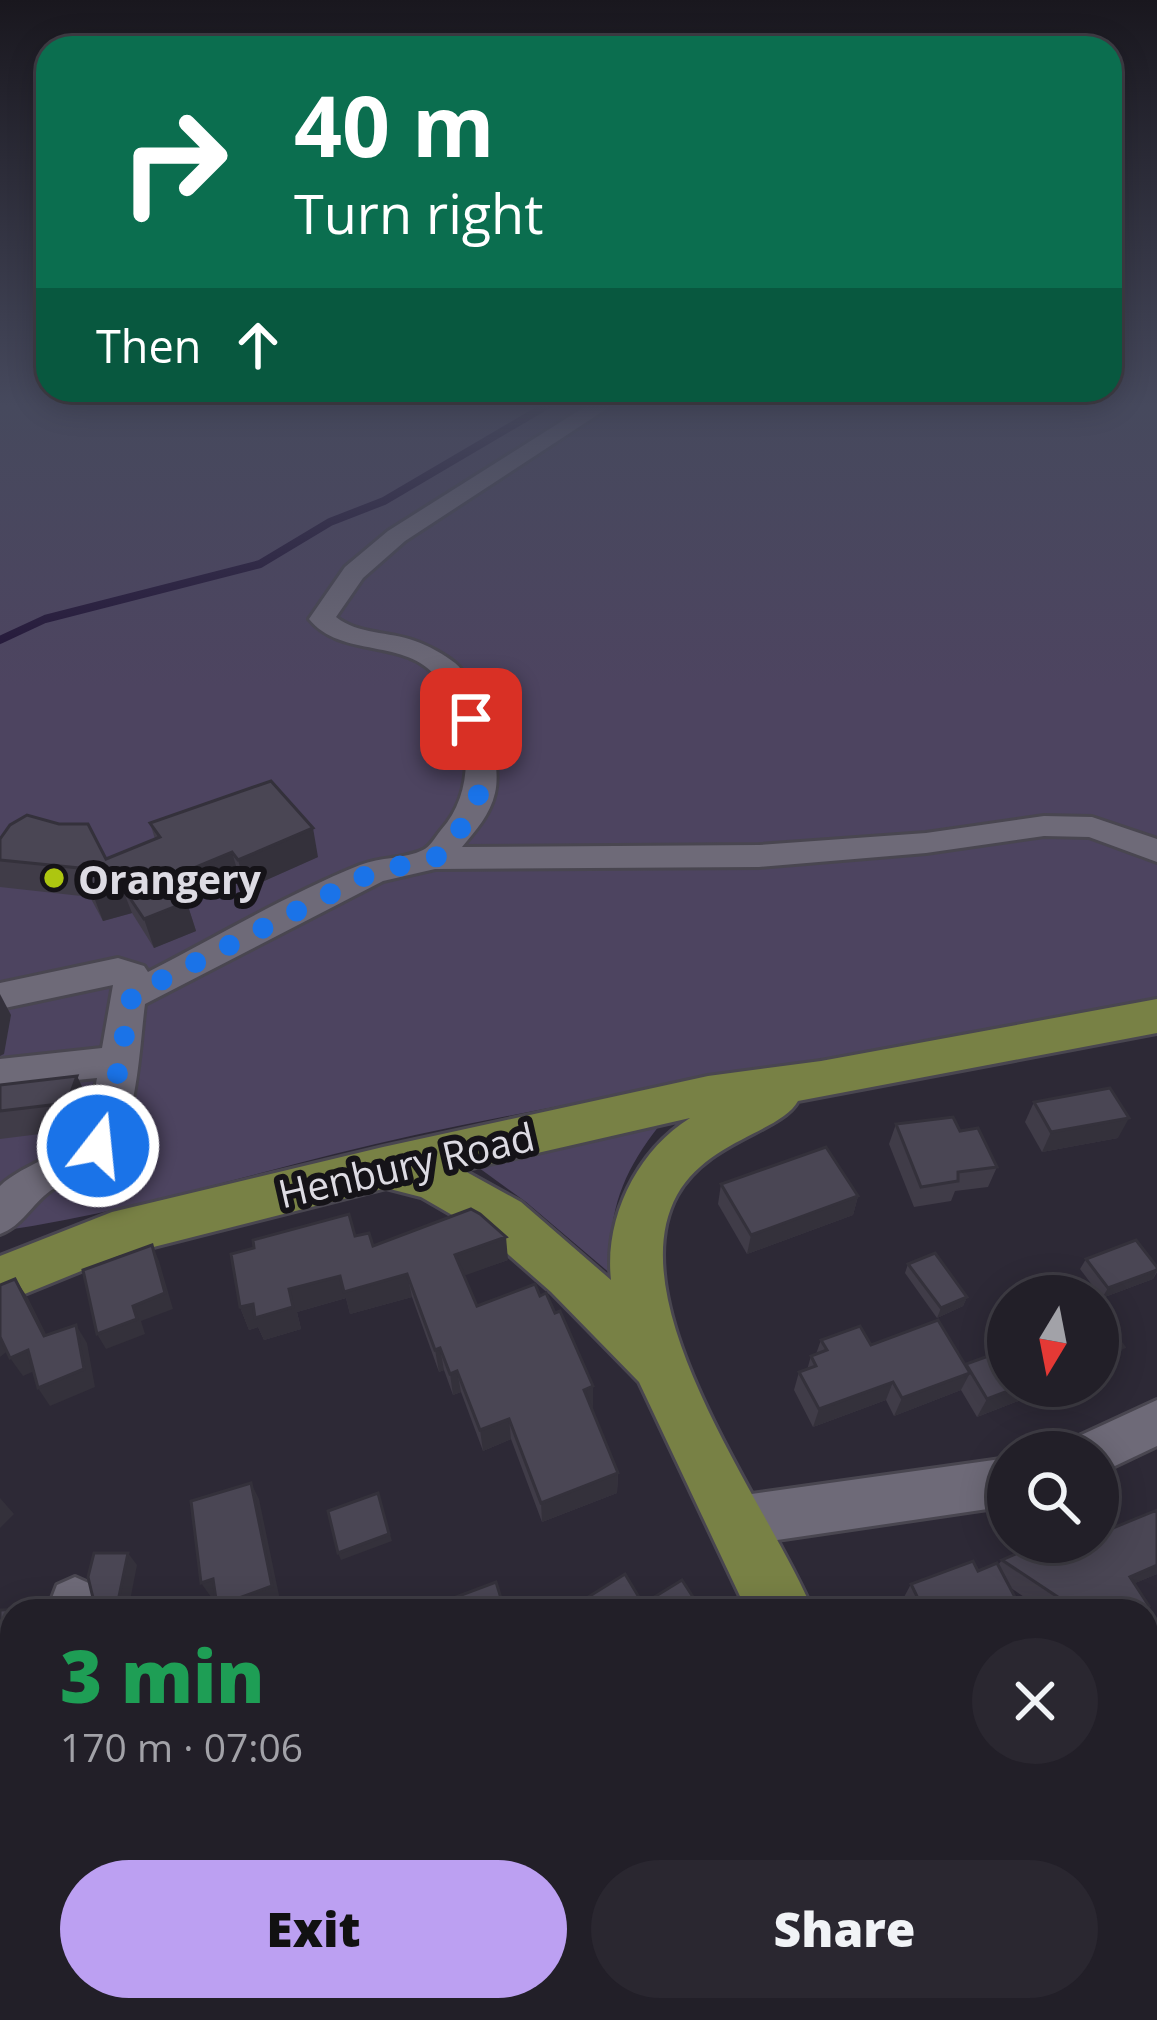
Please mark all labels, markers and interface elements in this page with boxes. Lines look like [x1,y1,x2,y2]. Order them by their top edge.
text: 40 m [294,67,494,182]
icon: right [96,84,252,240]
text: Turn right [294,176,543,250]
icon: ahead [225,312,291,378]
text: Then [96,315,201,376]
pin [420,668,522,770]
icon: arrive [438,686,504,752]
place label: Orangery [78,852,262,905]
marker: Orangery [41,865,67,891]
position arrow [35,1083,161,1209]
street label: Henbury Road [273,1109,539,1219]
north arrow [987,1275,1119,1407]
map controls [987,1275,1119,1563]
button: search [987,1431,1119,1563]
text: 3 min [60,1626,265,1724]
button: close [972,1638,1098,1764]
text: 170 m · 07:06 [60,1720,303,1773]
button: Exit [60,1860,567,1998]
button: Share [591,1860,1098,1998]

